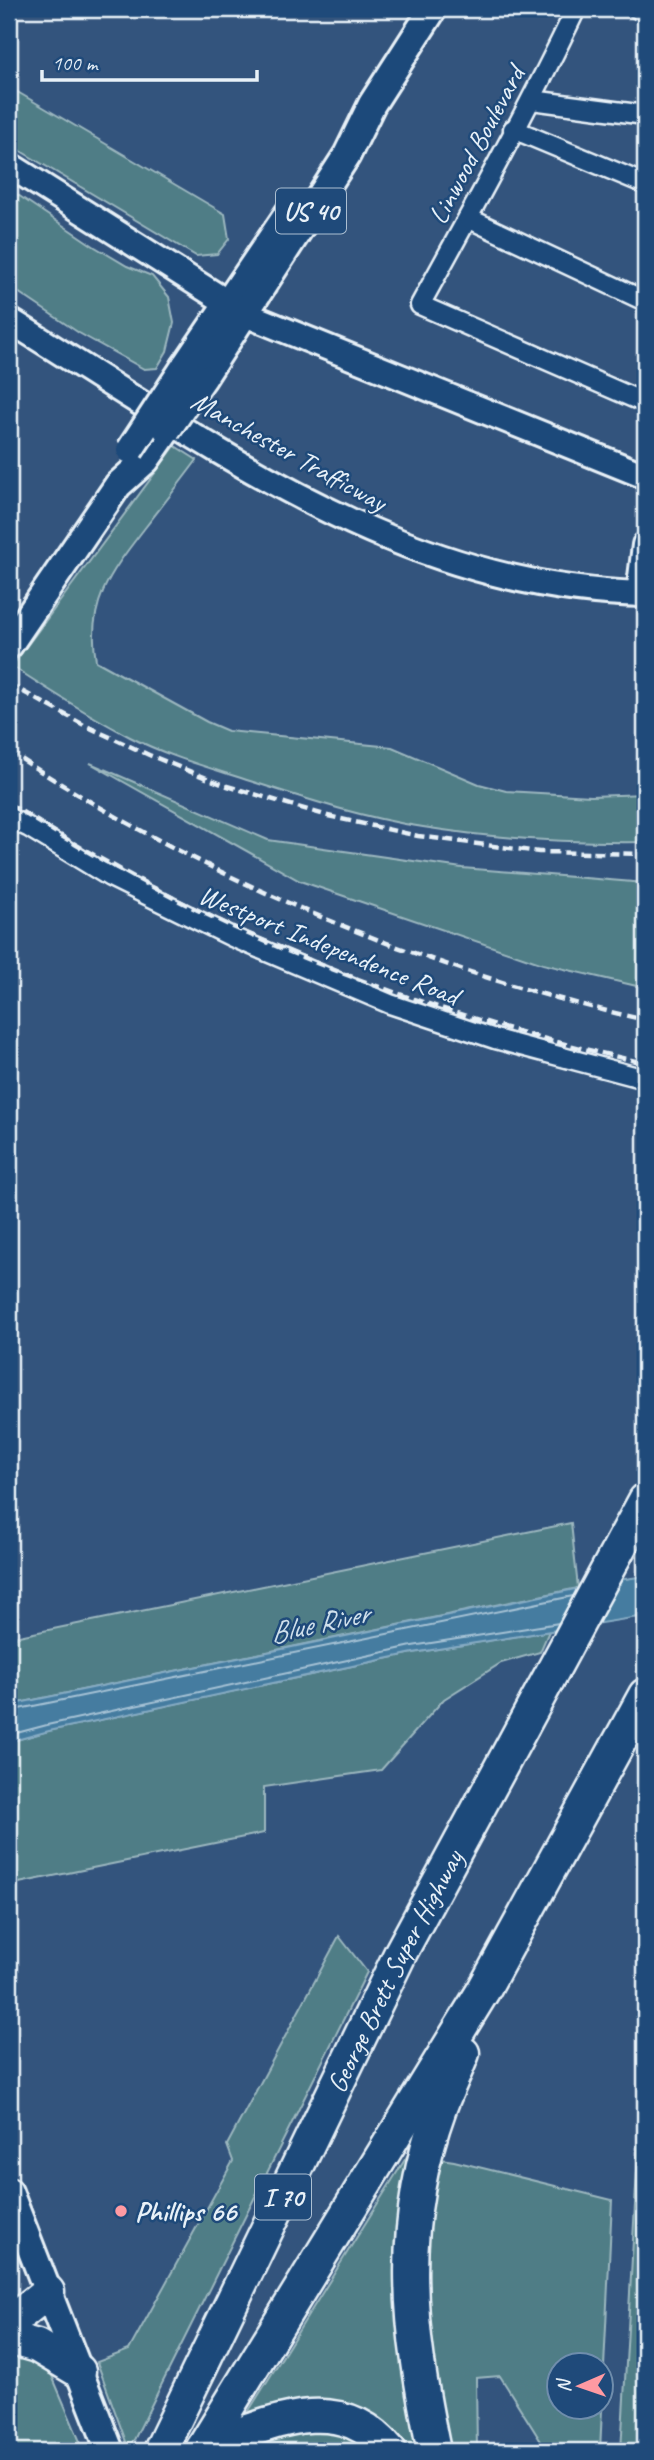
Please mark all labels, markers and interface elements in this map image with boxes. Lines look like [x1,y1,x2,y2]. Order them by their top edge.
scale bar [42,38,257,82]
text: 100 m [52,50,99,76]
street label: Linwood Boulevard [420,57,534,230]
road number: US 40 [276,188,346,233]
street label: Manchester Trafficway [185,383,395,520]
street label: Westport Independence Road [194,877,468,1015]
water label: Blue River [266,1593,377,1652]
street label: George Brett Super Highway [318,1842,471,2098]
road number: I 70 [255,2174,311,2220]
place label: Phillips 66 [135,2194,238,2229]
marker: Phillips 66 [113,2203,129,2219]
north arrow [546,2352,616,2422]
text: N [552,2377,576,2393]

